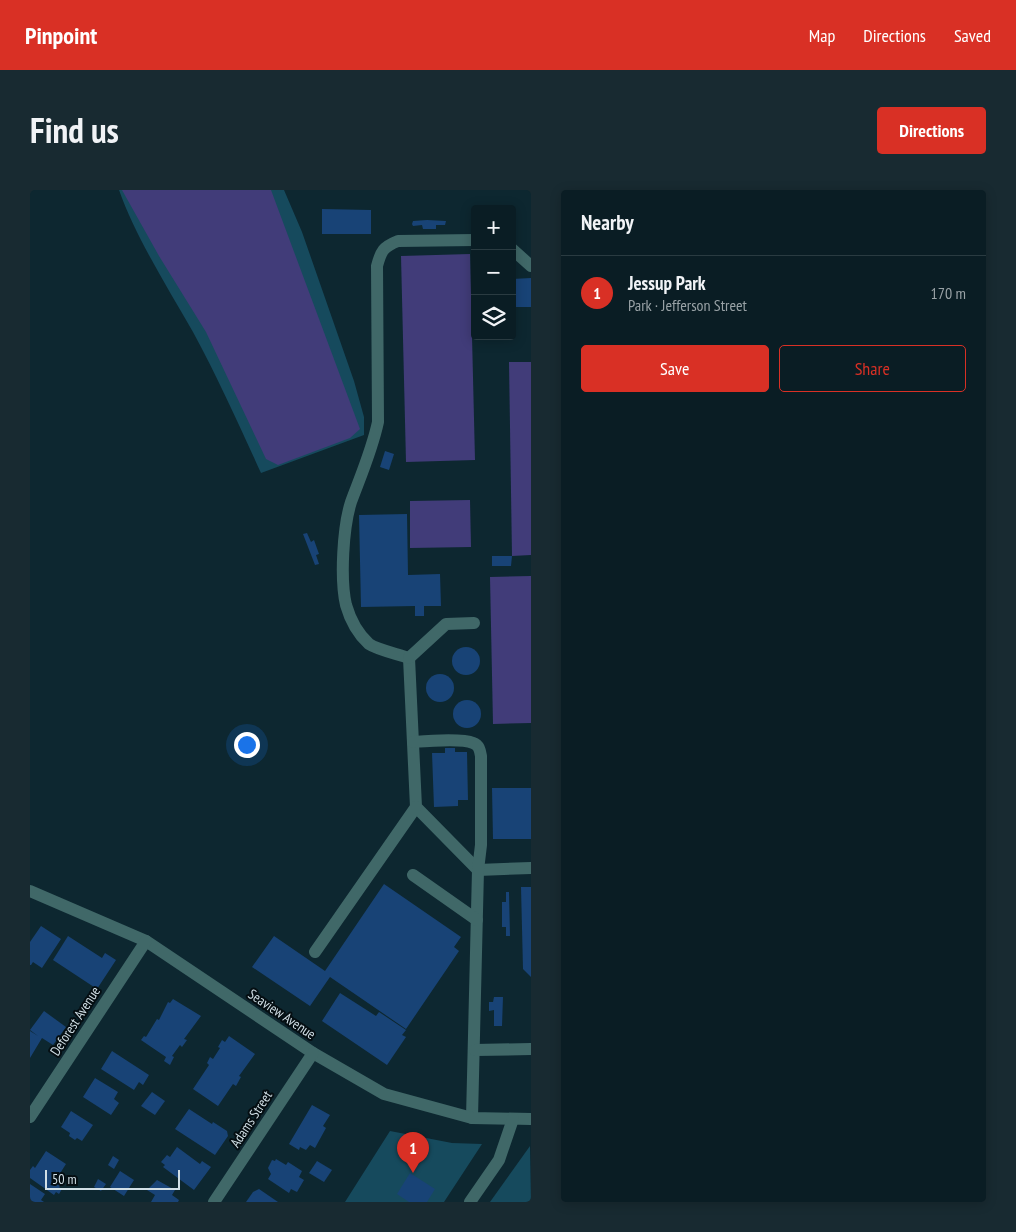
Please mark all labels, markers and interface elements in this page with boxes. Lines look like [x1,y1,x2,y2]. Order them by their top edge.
text: Pinpoint [25,20,97,51]
text: Map [809,24,835,47]
text: Directions [863,24,926,47]
text: Saved [954,24,991,47]
text: Find us [30,107,119,153]
button: Directions [877,107,986,154]
map controls [471,205,516,340]
button: + [471,205,516,250]
text: Nearby [581,209,634,236]
button: − [471,250,516,295]
text: Jessup Park [628,271,706,295]
text: 1 [593,283,601,303]
text: 170 m [931,283,966,303]
button: layers [471,295,516,340]
text: Park · Jefferson Street [628,295,747,315]
button: Save [581,345,769,392]
button: Share [779,345,966,392]
your location [234,732,260,758]
street label: Deforest Avenue [46,983,104,1059]
street label: Seaview Avenue [245,985,319,1043]
street label: Adams Street [226,1087,276,1151]
pin: 1 [397,1132,429,1173]
scale bar [45,1167,180,1190]
text: 50 m [52,1170,77,1188]

